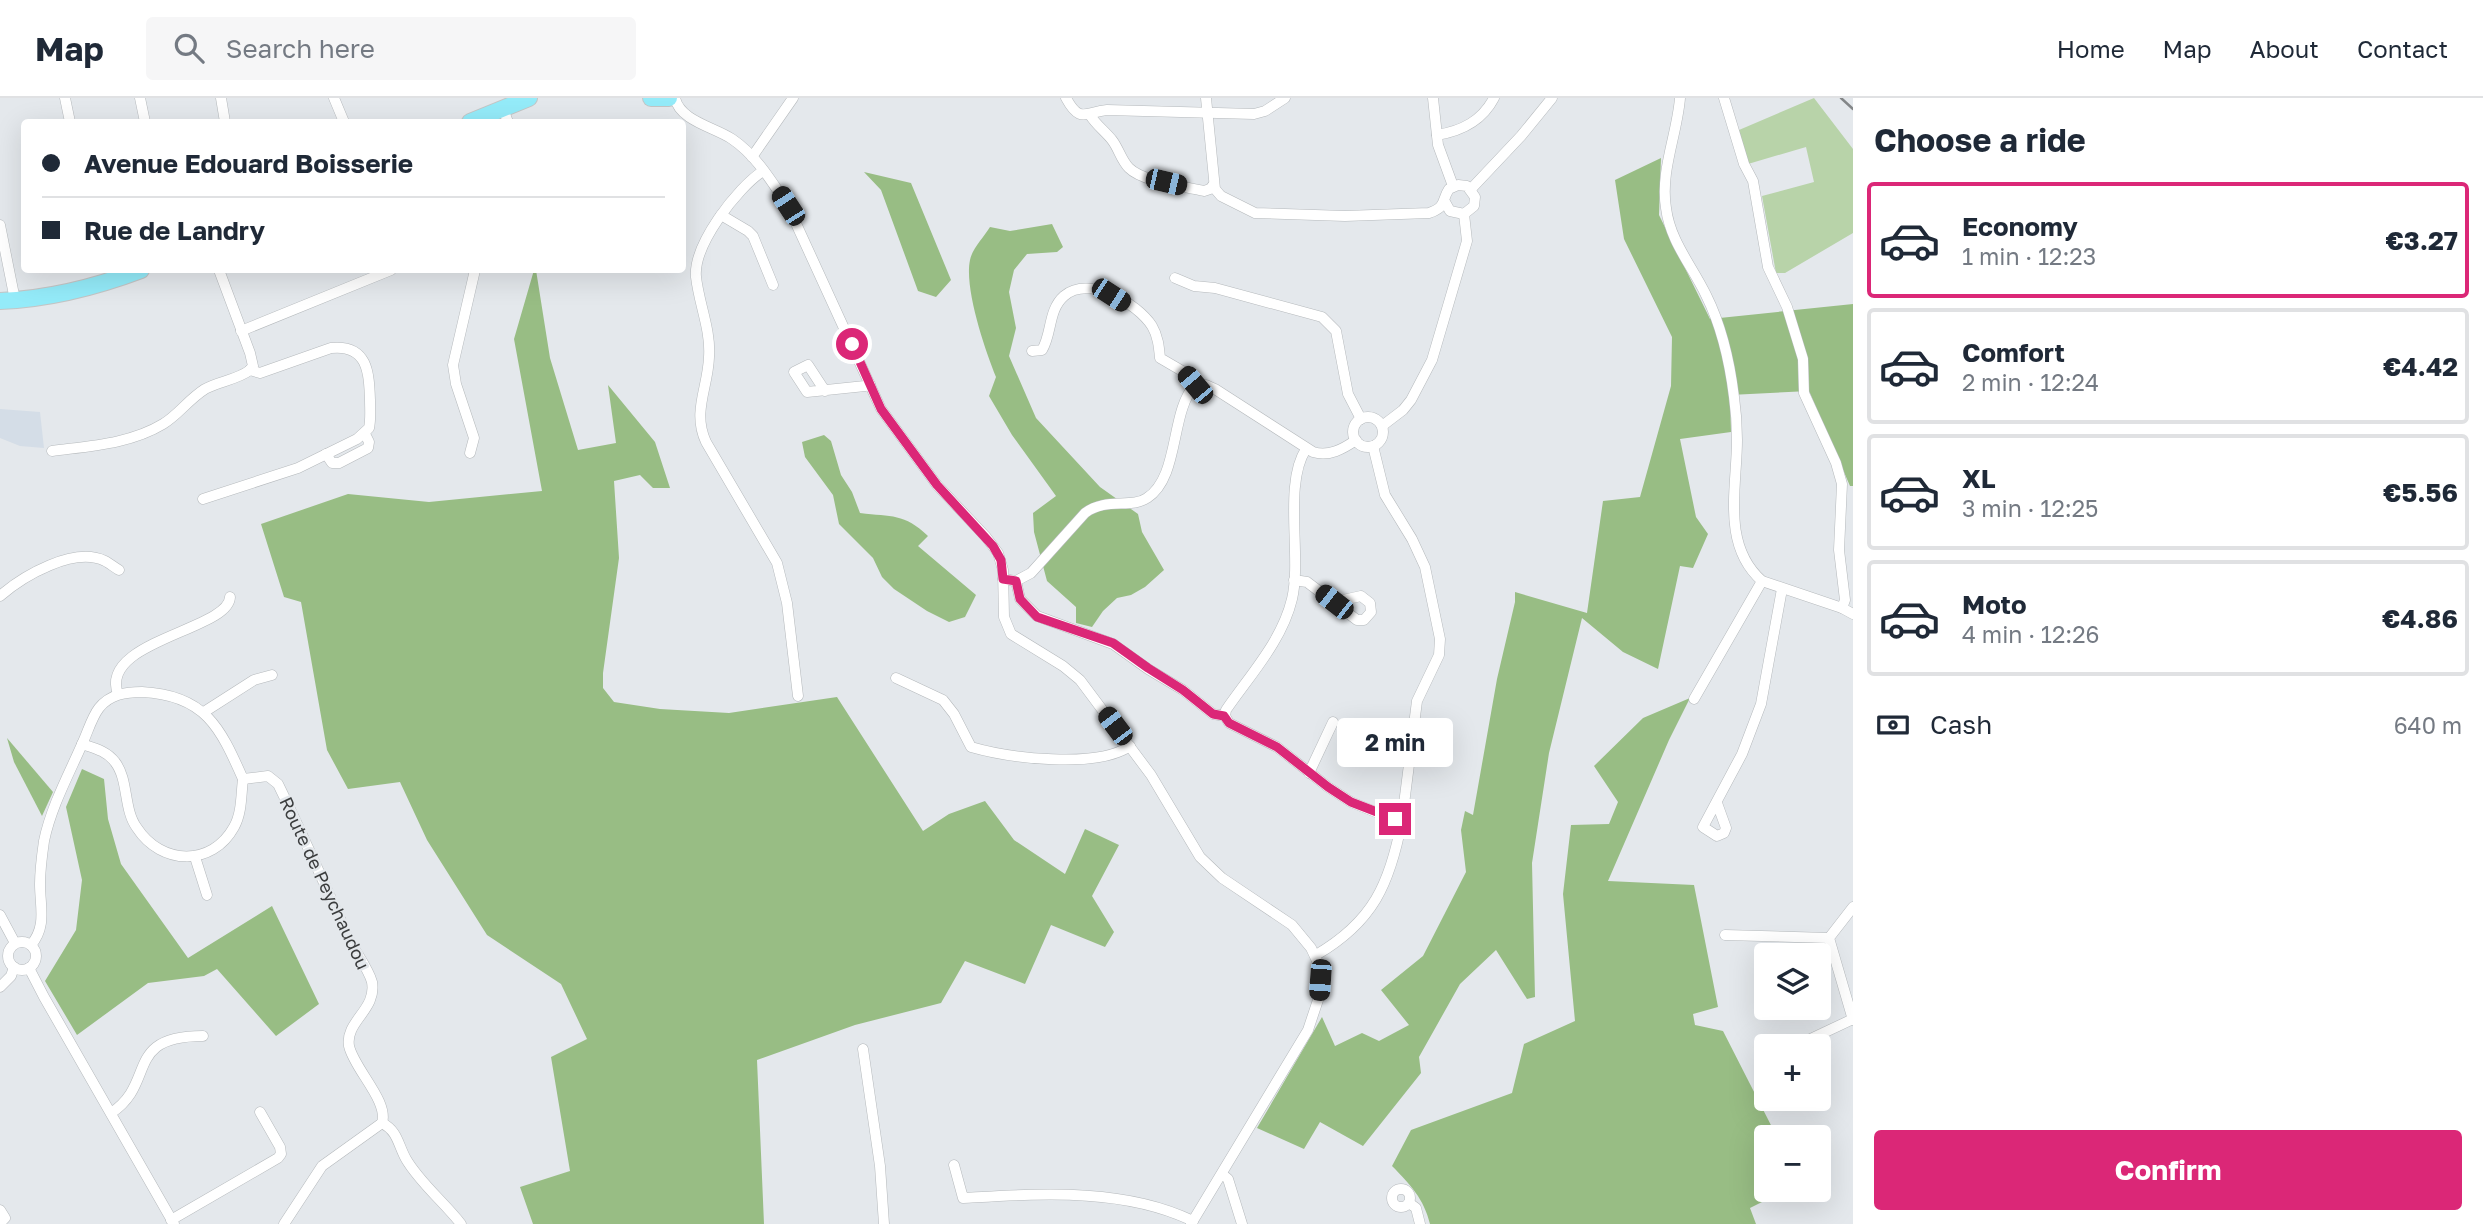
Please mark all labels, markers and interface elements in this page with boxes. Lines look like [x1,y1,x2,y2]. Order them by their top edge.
search box [146,17,636,80]
text: Map [35,29,104,68]
icon: search [170,29,208,67]
text: Search here [226,33,375,64]
text: Home [2057,34,2125,63]
text: Map [2163,34,2212,63]
text: About [2250,34,2319,63]
text: Contact [2357,34,2448,63]
text: Choose a ride [1874,121,2086,159]
text: Avenue Edouard Boisserie [84,148,413,179]
car [1144,167,1189,197]
car [768,183,809,229]
icon: car [1878,209,1941,272]
text: Economy [1962,211,2078,242]
text: Rue de Landry [84,215,265,246]
text: €3.27 [2385,225,2458,256]
text: 1 min · 12:23 [1962,242,2096,270]
car [1088,275,1135,315]
route start [836,328,868,360]
icon: car [1878,335,1941,398]
text: Comfort [1962,337,2065,368]
text: €4.42 [2383,351,2458,382]
car [1174,362,1217,408]
text: 2 min · 12:24 [1962,368,2099,396]
icon: car [1878,461,1941,524]
text: XL [1962,463,1996,494]
text: €5.56 [2383,477,2458,508]
text: 3 min · 12:25 [1962,494,2098,522]
car [1311,581,1358,623]
icon: car [1878,587,1941,650]
text: Moto [1962,589,2027,620]
text: €4.86 [2382,603,2458,634]
text: 4 min · 12:26 [1962,620,2100,648]
car [1094,703,1137,749]
icon: cash [1874,706,1912,744]
text: Cash [1930,709,1992,740]
text: 640 m [2394,711,2462,739]
callout: 2 min [1337,718,1453,766]
text: 2 min [1365,728,1425,756]
street label: Route de Peychaudou [275,793,375,973]
route end [1379,803,1411,835]
map controls [1754,943,1831,1202]
button: layers [1754,943,1831,1020]
car [1309,958,1332,1002]
button: + [1754,1034,1831,1111]
button: − [1754,1125,1831,1202]
button: Confirm [1874,1130,2462,1210]

